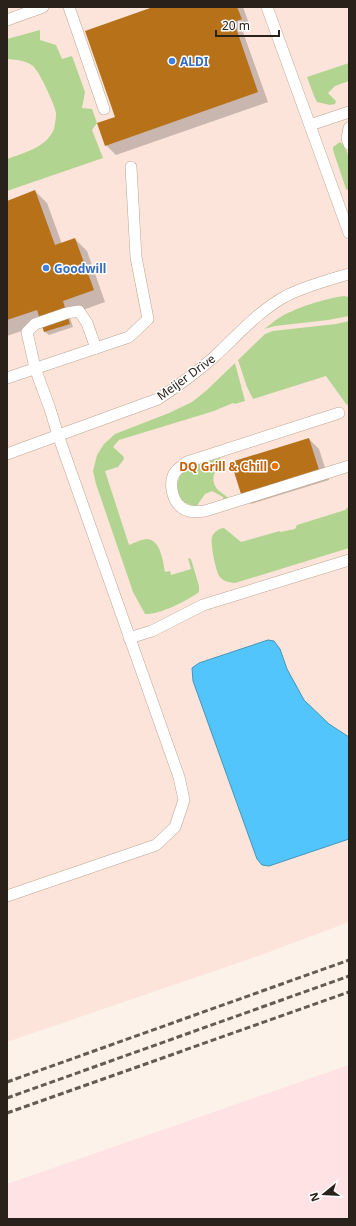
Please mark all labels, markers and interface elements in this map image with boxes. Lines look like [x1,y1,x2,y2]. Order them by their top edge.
scale bar [216,12,279,38]
text: 20 m [222,17,250,34]
place label: ALDI [180,53,209,70]
marker: ALDI [167,56,177,66]
place label: Goodwill [54,260,106,277]
marker: Goodwill [41,263,51,273]
street label: Meijer Drive [153,350,219,404]
place label: DQ Grill & Chill [179,458,267,475]
marker: DQ Grill & Chill [270,461,280,471]
north arrow [304,1174,344,1214]
text: N [305,1191,323,1204]

